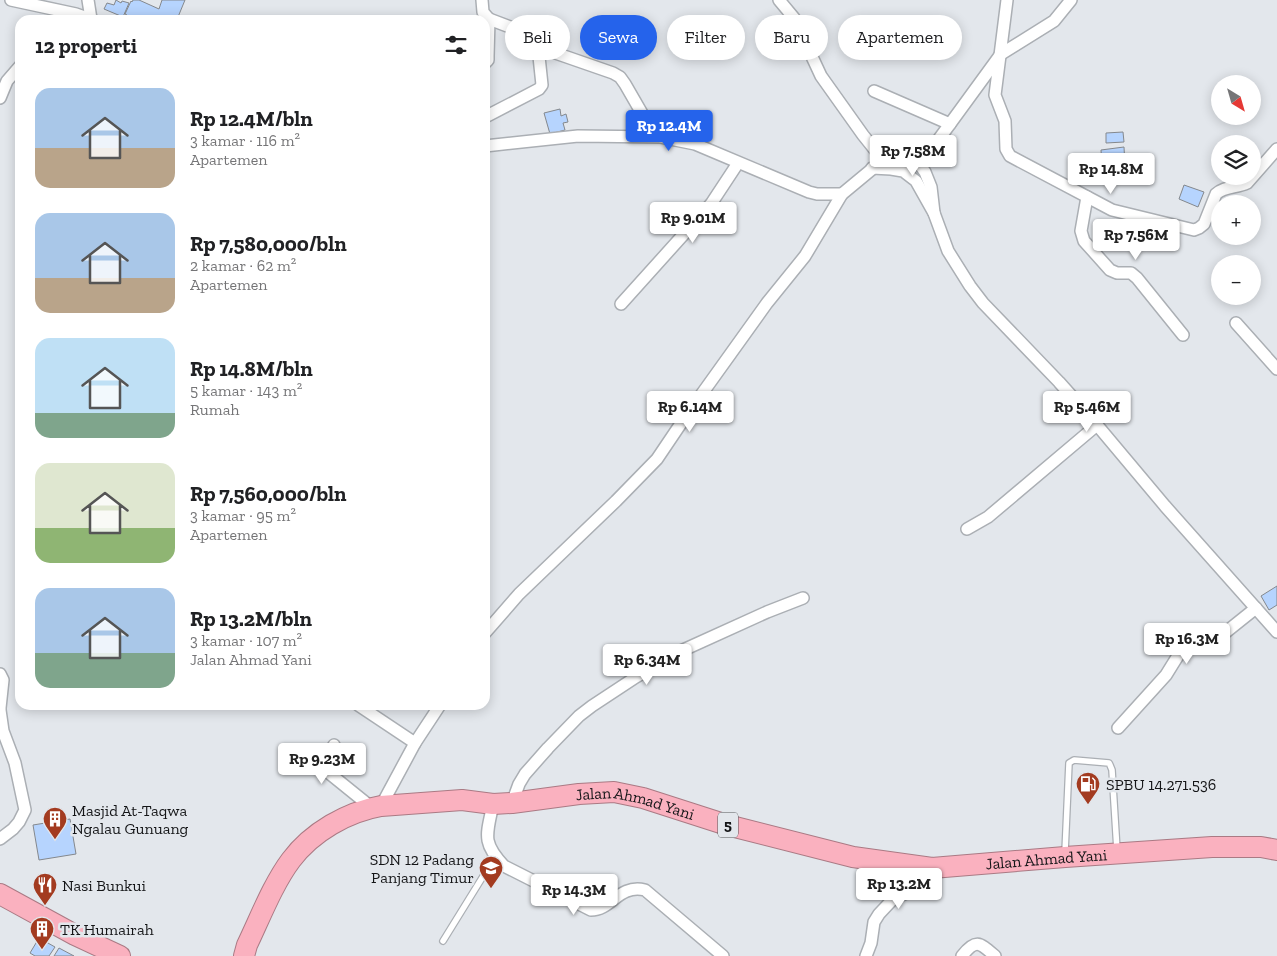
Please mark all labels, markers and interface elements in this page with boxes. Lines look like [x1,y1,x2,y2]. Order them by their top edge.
chip: Beli [505,15,570,60]
chip: Sewa [580,15,657,60]
chip: Filter [667,15,745,60]
chip: Baru [755,15,828,60]
chip: Apartemen [838,15,962,60]
icon: filters [442,31,470,59]
text: 12 properti [35,33,137,58]
north arrow [1211,75,1261,125]
map controls [1211,75,1261,305]
text: Rp 12.4M/bln [190,106,313,131]
icon: home [75,108,135,168]
pin: Rp 12.4M [617,110,721,152]
text: Rp 12.4M [637,116,701,135]
text: 3 kamar · 116 m² [190,131,300,150]
pin: Rp 7.58M [861,134,965,177]
button: layers [1211,135,1261,185]
text: Rp 7.58M [881,141,945,160]
text: Apartemen [190,150,268,169]
pin: Rp 14.8M [1059,152,1163,195]
text: Rp 14.8M [1079,159,1143,178]
button: + [1211,195,1261,245]
pin: Rp 9.01M [641,202,745,244]
text: Rp 9.01M [661,208,725,227]
pin: Rp 7.56M [1084,218,1188,261]
text: Rp 7.56M [1104,225,1168,244]
text: Rp 7,580,000/bln [190,231,347,256]
icon: home [75,233,135,293]
button: − [1211,255,1261,305]
text: 2 kamar · 62 m² [190,256,296,275]
text: Apartemen [190,275,268,294]
text: Rp 14.8M/bln [190,356,313,381]
icon: home [75,358,135,418]
text: 5 kamar · 143 m² [190,381,302,400]
pin: Rp 6.14M [638,390,742,433]
pin: Rp 5.46M [1035,390,1139,433]
text: Rp 6.14M [658,397,722,416]
text: Rp 5.46M [1054,397,1120,416]
text: Rumah [190,400,239,419]
text: Rp 7,560,000/bln [190,481,347,506]
icon: home [75,483,135,543]
text: 3 kamar · 95 m² [190,506,296,525]
text: Apartemen [190,525,268,544]
text: Rp 13.2M/bln [190,606,312,631]
icon: home [75,608,135,668]
pin: Rp 16.3M [1135,622,1239,665]
text: Rp 16.3M [1155,629,1219,648]
text: 3 kamar · 107 m² [190,631,302,650]
pin: Rp 6.34M [595,644,699,686]
text: Jalan Ahmad Yani [190,650,312,669]
text: Rp 6.34M [614,650,680,669]
pin: Rp 9.23M [270,742,374,785]
text: Rp 9.23M [289,749,355,768]
fuel station icon: SPBU 14.271.536 [1075,771,1101,805]
place label: SPBU 14.271.536 [1106,775,1216,794]
street label: Jalan Ahmad Yani [574,782,697,824]
place label: Masjid At-Taqwa Ngalau Gunuang [72,801,189,838]
building icon: Masjid At-Taqwa Ngalau Gunuang [42,806,68,840]
road number: 5 [718,812,738,838]
street label: Jalan Ahmad Yani [985,845,1108,873]
place label: SDN 12 Padang Panjang Timur [370,850,474,887]
school or university icon: SDN 12 Padang Panjang Timur [478,855,504,889]
pin: Rp 13.2M [847,868,951,910]
restaurant icon: Nasi Bunkui [32,872,58,906]
pin: Rp 14.3M [522,874,626,916]
text: Rp 13.2M [867,874,931,893]
place label: Nasi Bunkui [62,876,146,895]
text: Rp 14.3M [542,880,606,899]
building icon: TK Humairah [29,916,55,950]
place label: TK Humairah [60,920,154,939]

